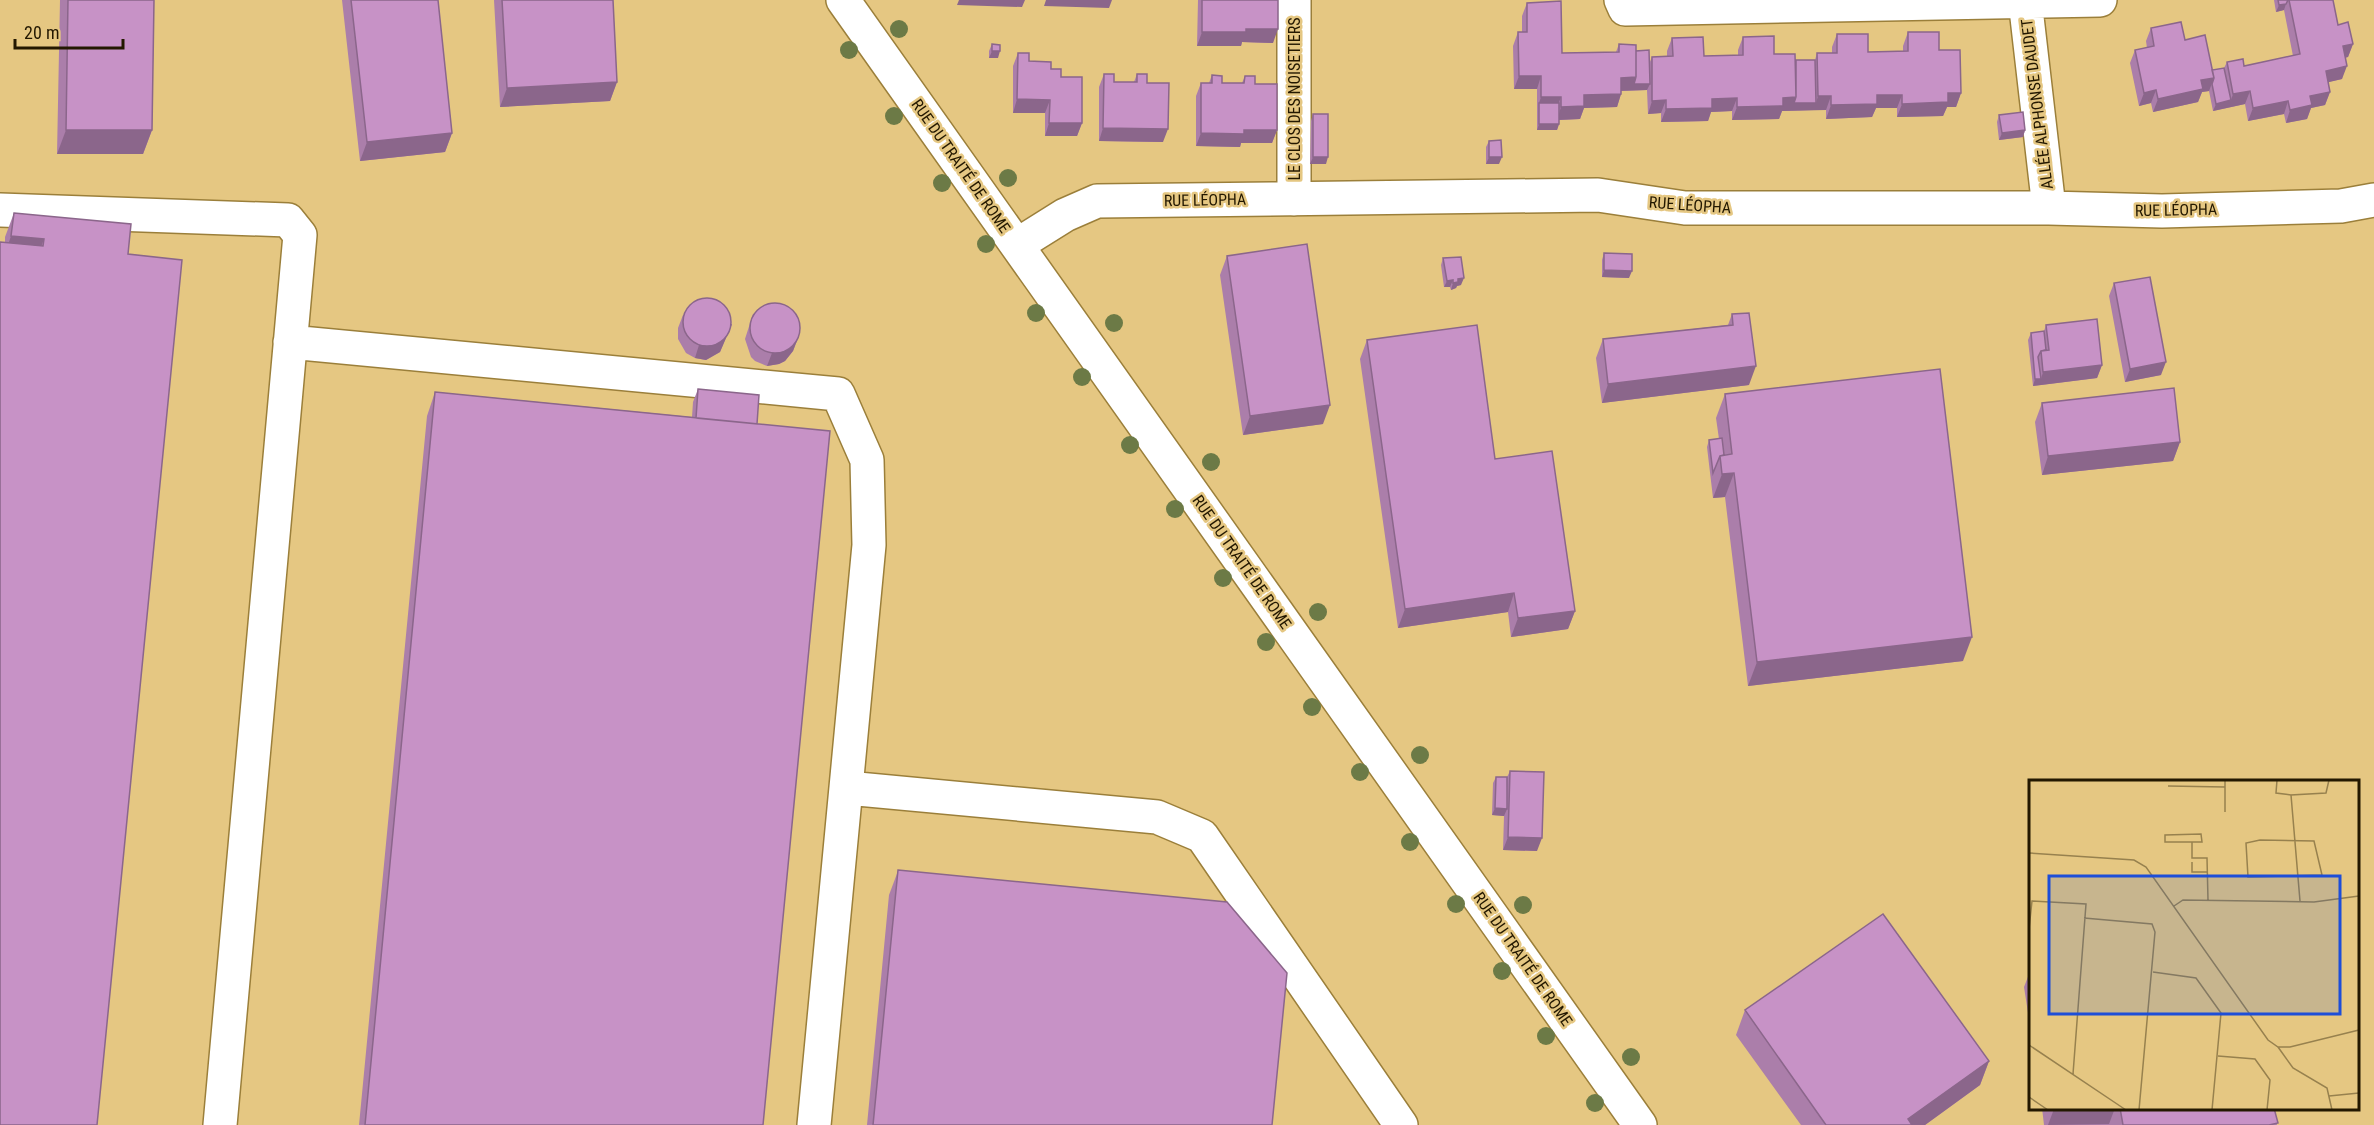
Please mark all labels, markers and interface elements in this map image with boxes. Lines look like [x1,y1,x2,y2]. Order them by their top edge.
scale bar [15,12,123,50]
street label: LE CLOS DES NOISETIERS [1285,17,1304,181]
street label: ALLÉE ALPHONSE DAUDET [2017,18,2057,190]
text: 20 m [24,22,59,43]
street label: RUE DU TRAITÉ DE ROME [908,95,1014,237]
street label: RUE LÉOPHA [1164,190,1246,210]
street label: RUE LÉOPHA [1648,193,1732,217]
street label: RUE LÉOPHA [2135,200,2217,220]
street label: RUE DU TRAITÉ DE ROME [1189,491,1295,633]
inset map [2029,780,2359,1110]
street label: RUE DU TRAITÉ DE ROME [1470,888,1576,1030]

